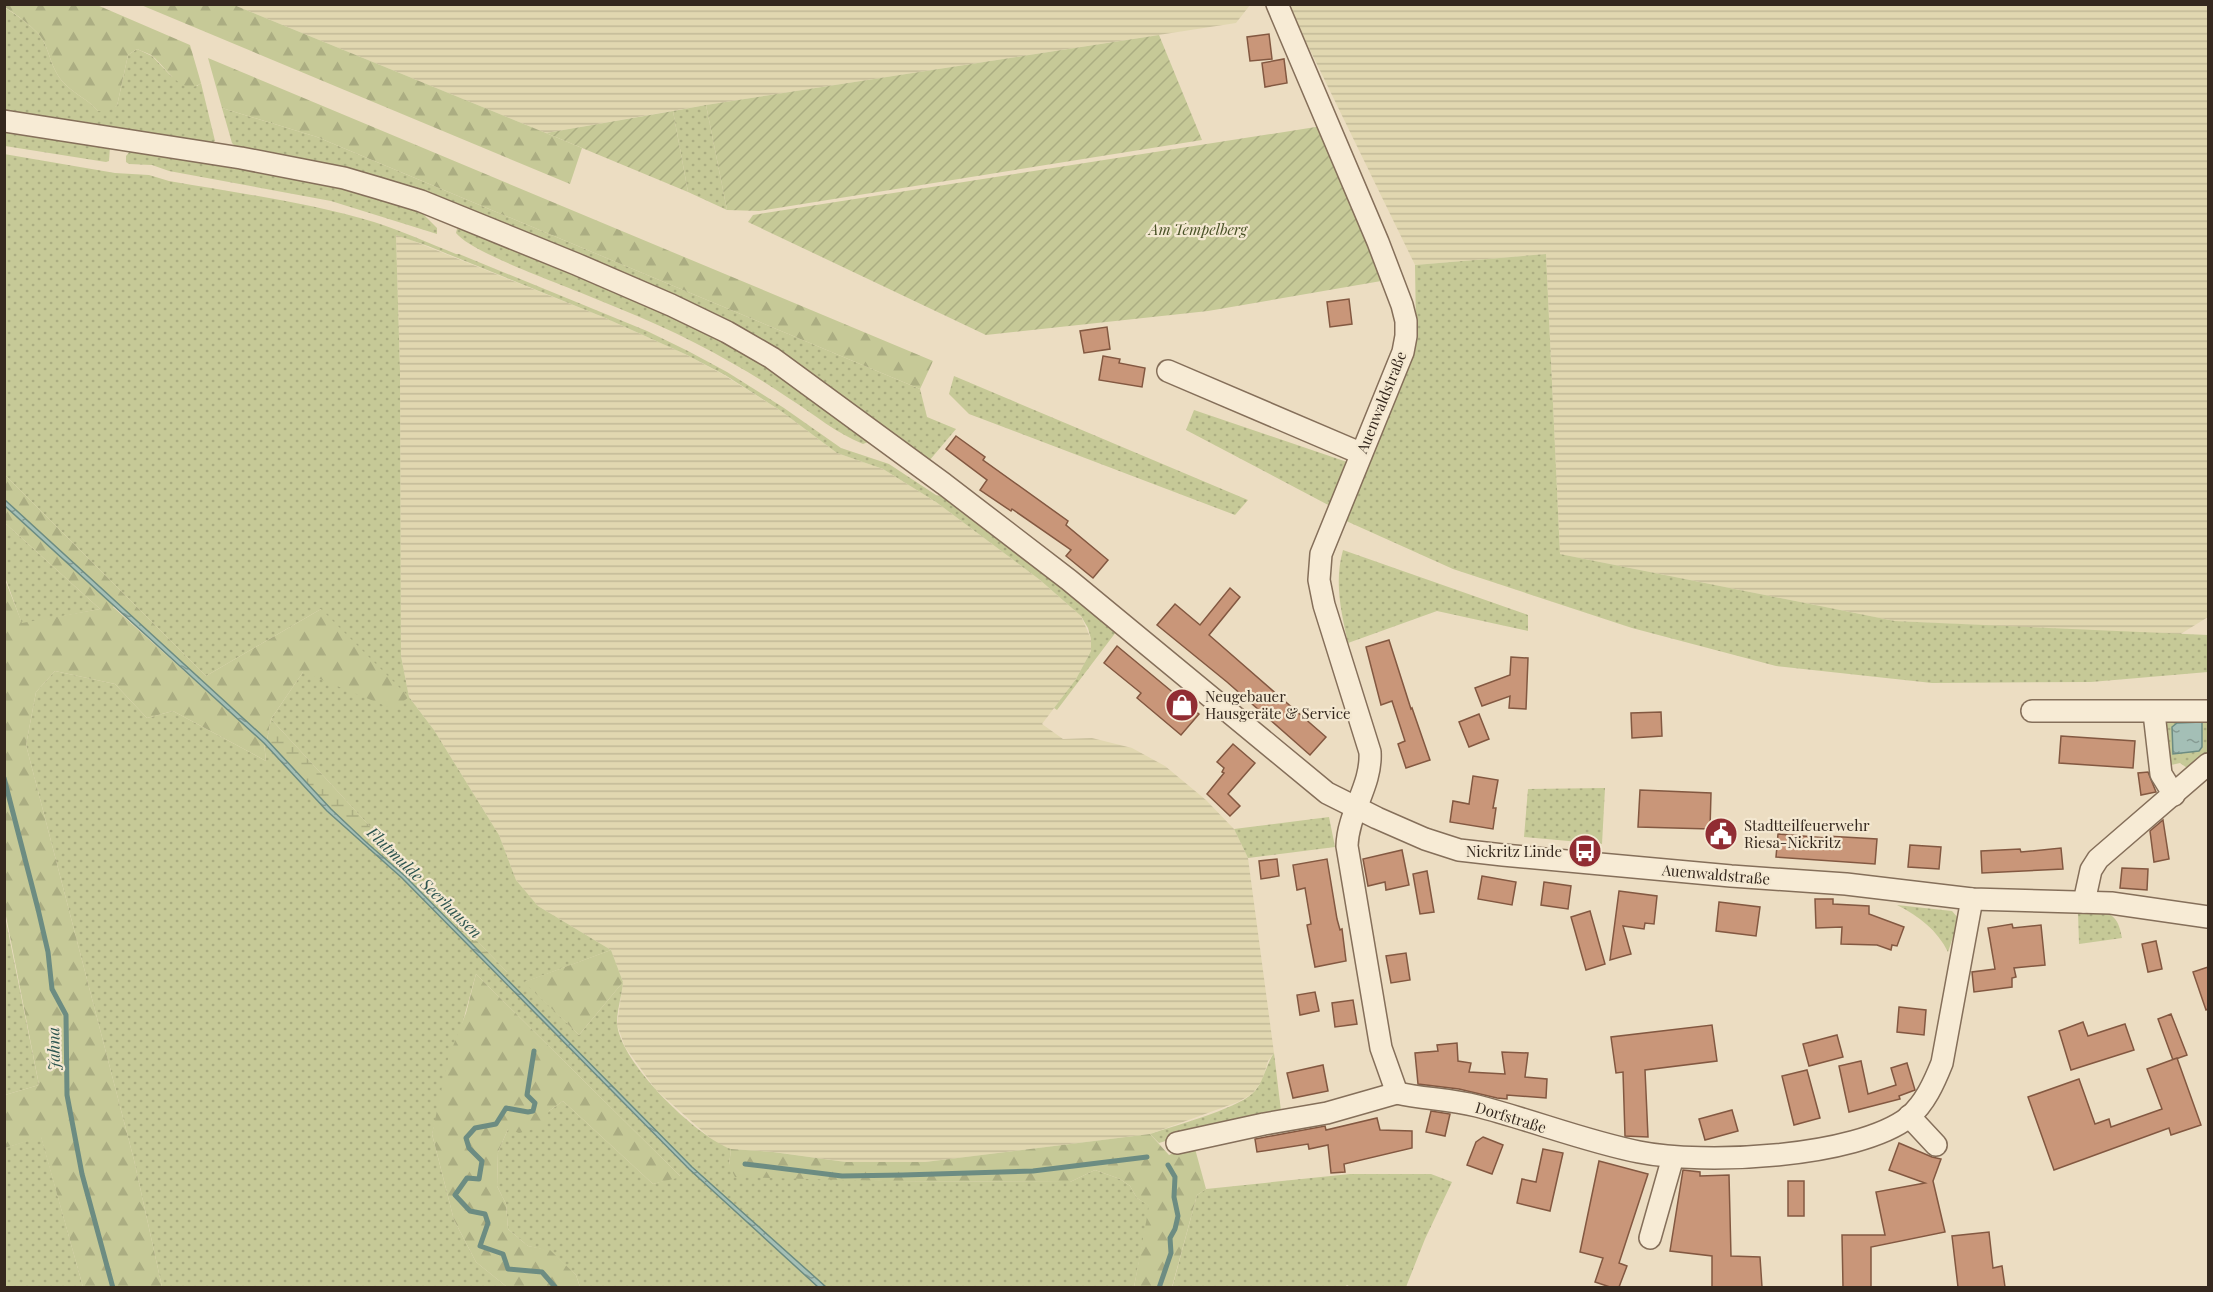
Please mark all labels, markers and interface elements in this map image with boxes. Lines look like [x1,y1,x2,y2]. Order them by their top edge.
park label: Am Tempelberg [1147,219,1248,239]
street label: Auenwaldstraße [1351,348,1411,457]
place label: Neugebauer Hausgeräte & Service [1205,686,1351,723]
shop icon: Neugebauer Hausgeräte & Service [1164,687,1200,723]
place label: Stadtteilfeuerwehr Riesa-Nickritz [1744,815,1870,852]
public building icon: Stadtteilfeuerwehr Riesa-Nickritz [1703,816,1739,852]
water label: Flutmulde Seerhausen [362,821,487,942]
bus stop icon: Nickritz Linde [1567,833,1603,869]
place label: Nickritz Linde [1466,841,1562,861]
street label: Auenwaldstraße [1660,859,1771,889]
water label: Jahna [42,1027,64,1071]
street label: Dorfstraße [1473,1097,1549,1137]

